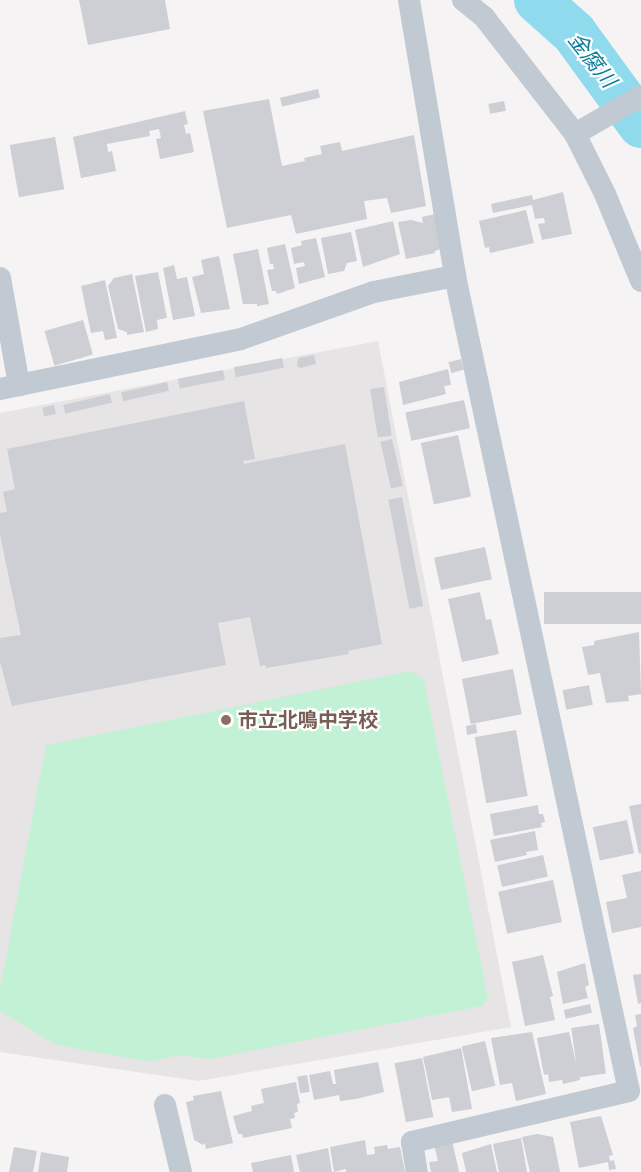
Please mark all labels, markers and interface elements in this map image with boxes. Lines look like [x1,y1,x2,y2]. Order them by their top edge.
water label: 金腐川 [563,27,621,93]
place label: 市立北鳴中学校 [238,708,378,732]
marker: 市立北鳴中学校 [219,713,233,727]

